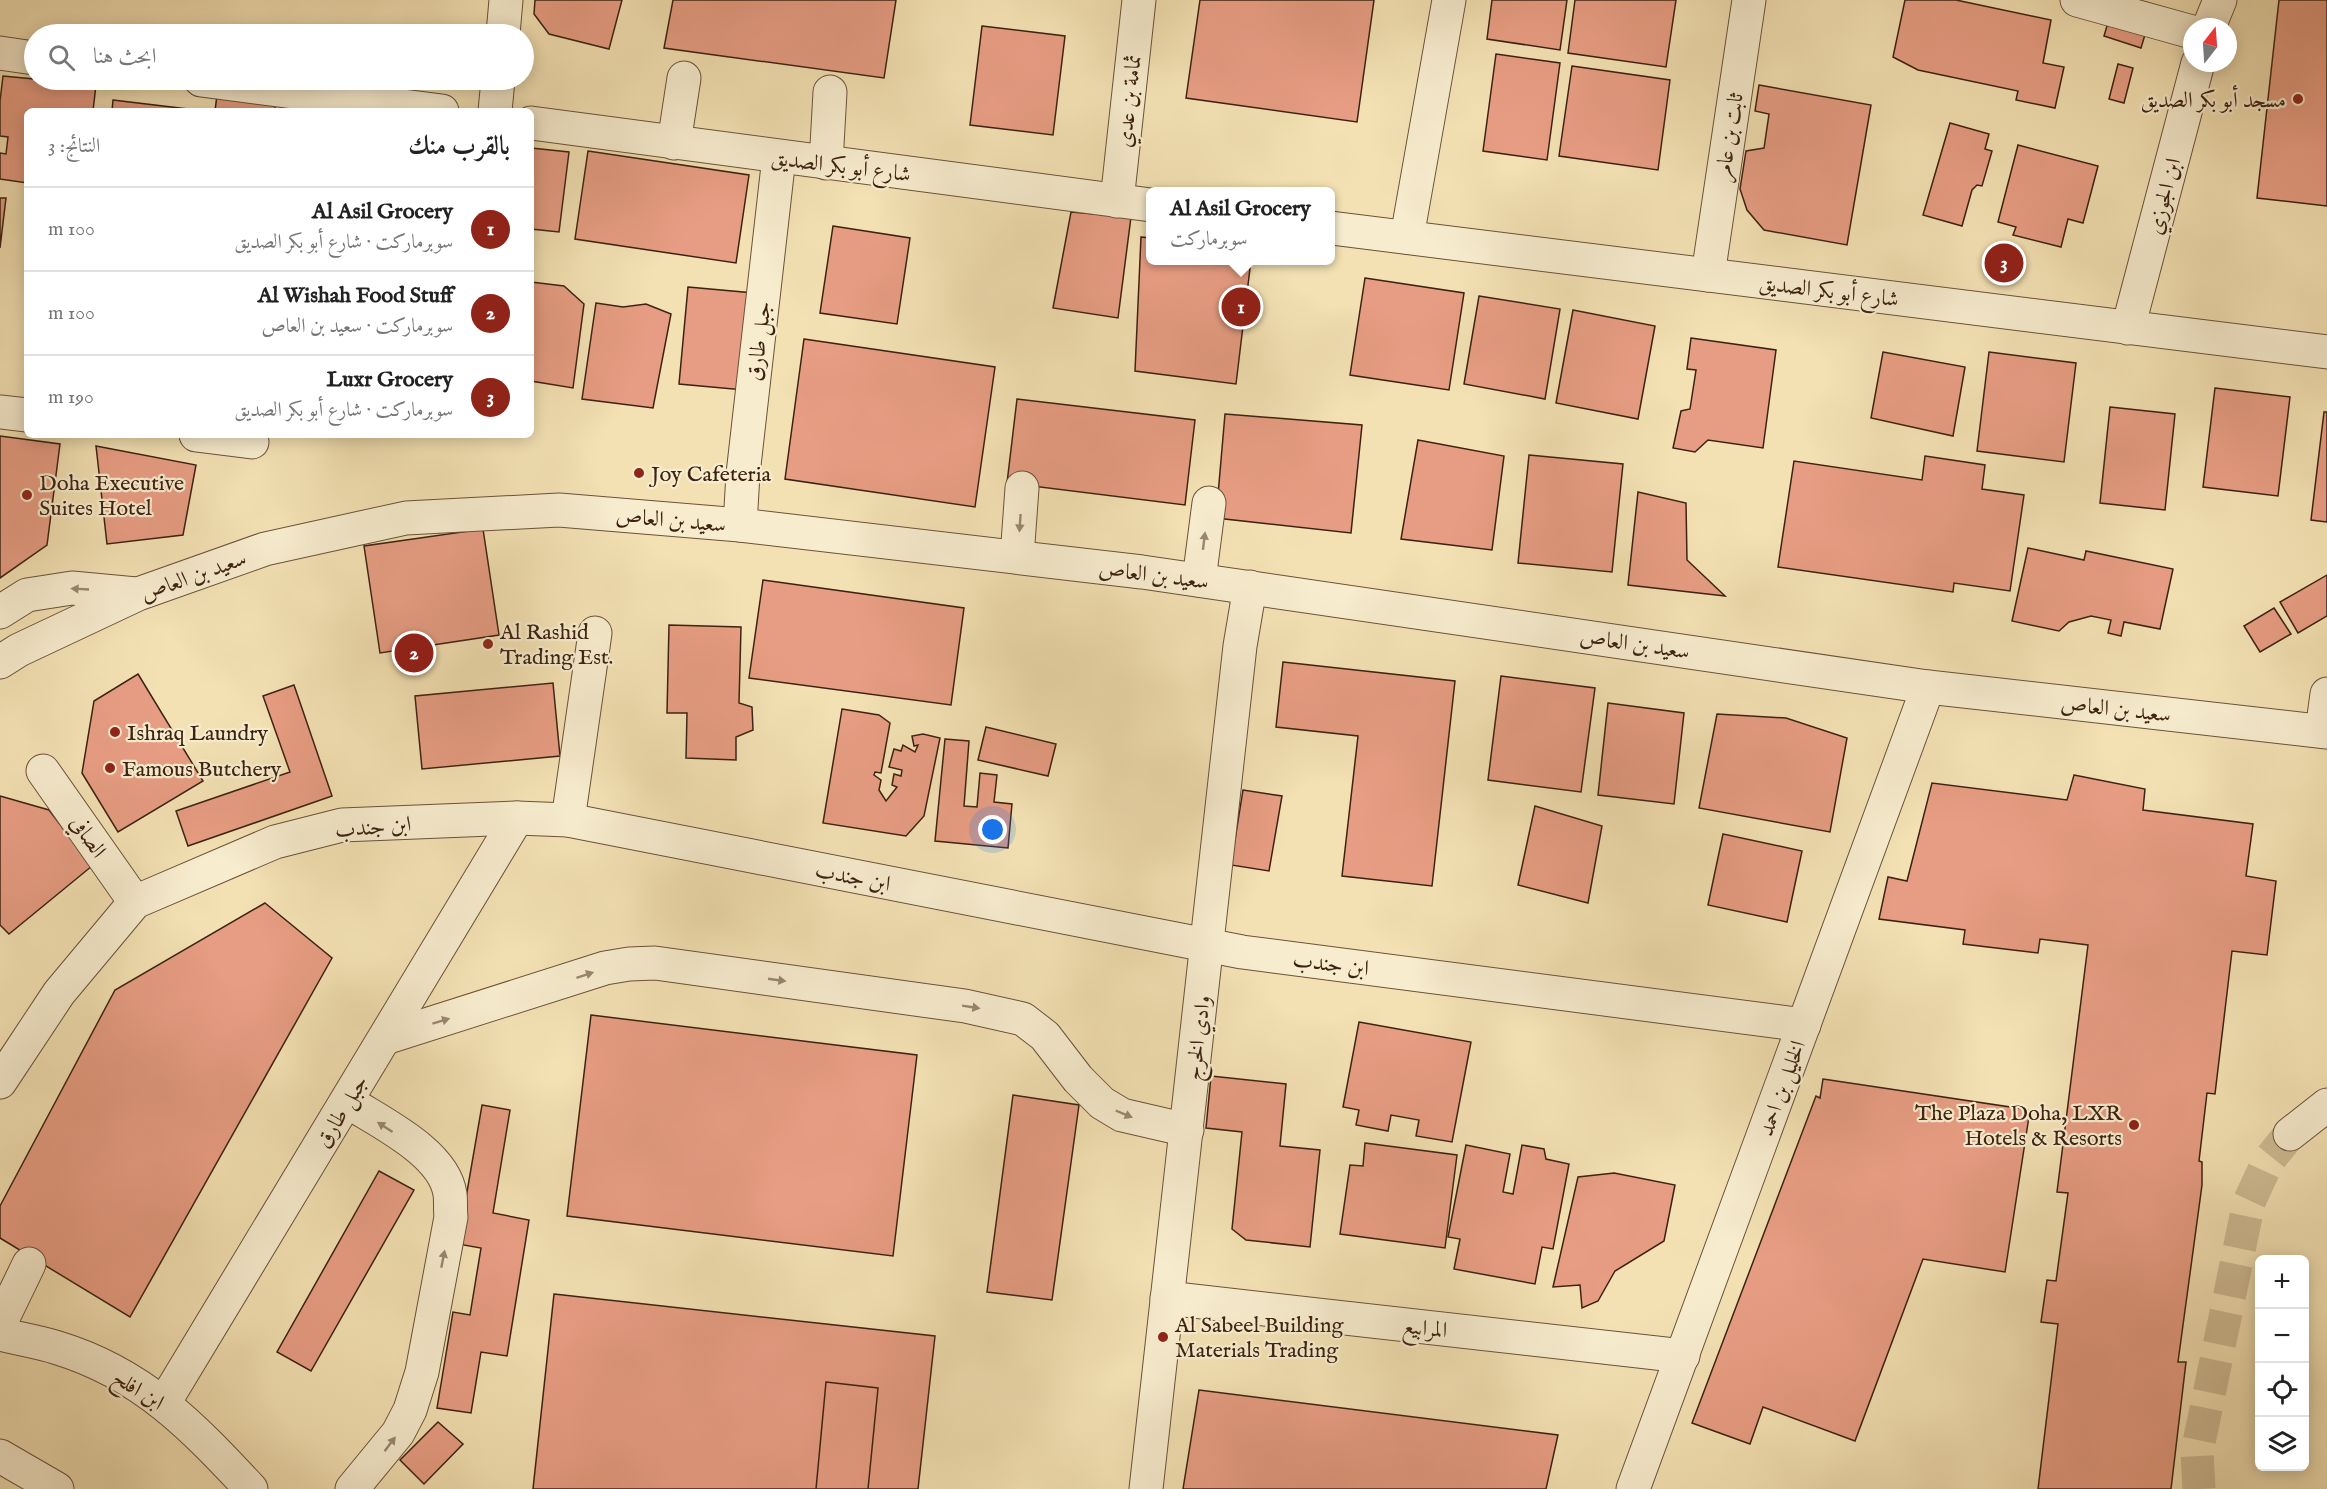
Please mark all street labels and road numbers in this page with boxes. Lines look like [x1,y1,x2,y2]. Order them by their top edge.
street label: ثمامة بن عدي [1111,53,1151,149]
street label: ثابت بن عامر [1709,90,1751,184]
street label: شارع أبو بكر الصديق [769,142,913,192]
street label: ابن الجوزي [2141,155,2190,238]
street label: شارع أبو بكر الصديق [1757,267,1901,317]
street label: جبل طارق [741,300,779,383]
street label: سعيد بن العاص [614,502,727,540]
street label: سعيد بن العاص [137,545,250,609]
street label: سعيد بن العاص [1097,555,1210,597]
street label: سعيد بن العاص [1578,623,1691,667]
street label: سعيد بن العاص [2059,690,2172,730]
street label: الصافي [60,811,112,865]
street label: ابن جندب [334,811,413,845]
street label: ابن جندب [812,857,893,899]
street label: ابن جندب [1291,946,1370,984]
street label: وادي الخرج [1180,994,1222,1083]
street label: الخليل بن احمد [1753,1037,1813,1140]
street label: جبل طارق [310,1070,375,1154]
street label: المرابيع [1401,1313,1449,1349]
street label: ابن افلح [105,1364,169,1421]

